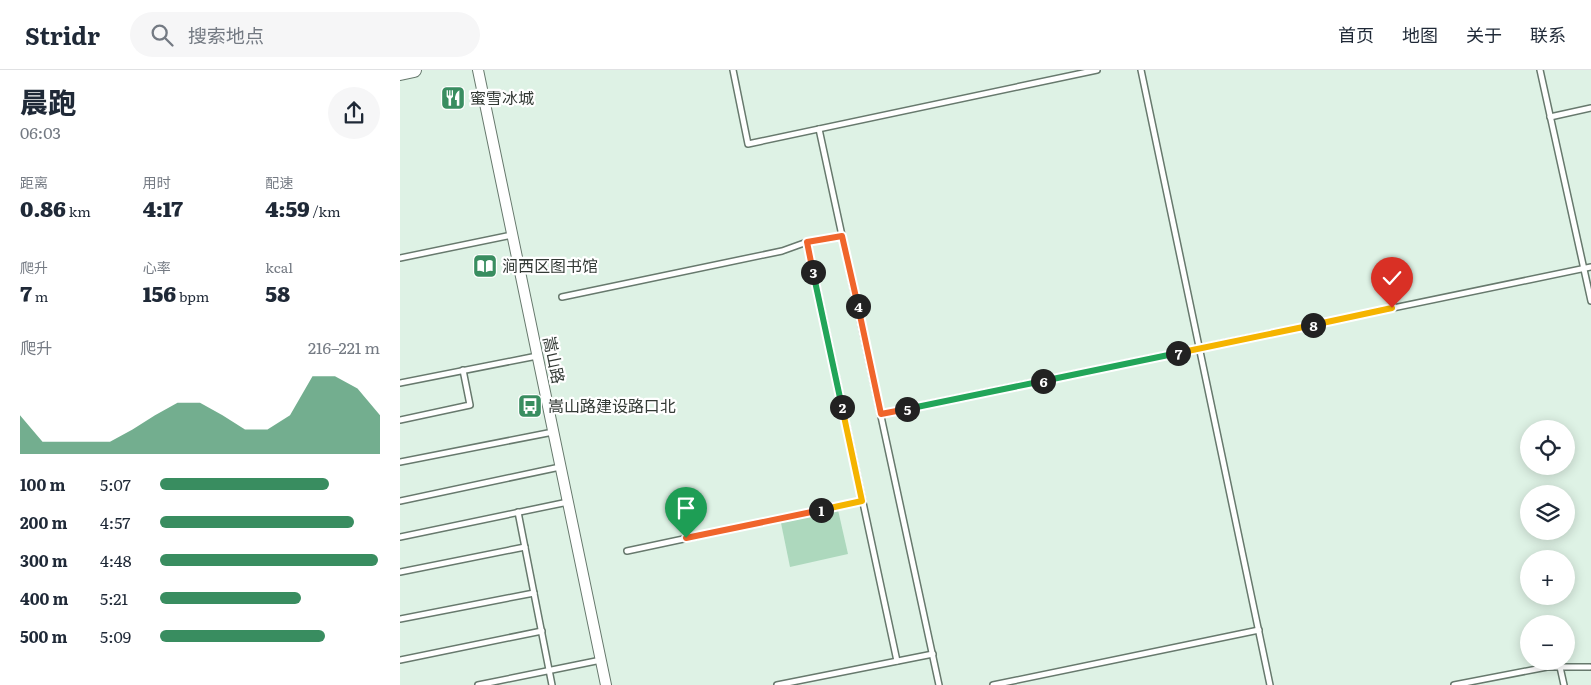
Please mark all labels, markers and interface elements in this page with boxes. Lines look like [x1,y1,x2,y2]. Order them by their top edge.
search box [130,12,480,57]
text: Stridr [25,17,100,52]
icon: search [148,21,176,49]
text: 搜索地点 [188,21,264,49]
text: 首页 [1338,21,1374,48]
text: 地图 [1402,21,1438,48]
text: 关于 [1466,21,1502,48]
text: 联系 [1530,21,1566,48]
text: 晨跑 [20,80,76,122]
restaurant icon: 蜜雪冰城 [440,85,466,111]
place label: 蜜雪冰城 [470,85,534,109]
button: share [328,87,380,139]
text: 06:03 [20,120,61,144]
text: 距离 [20,172,48,192]
text: 用时 [143,172,171,192]
text: 配速 [265,172,293,192]
text: 0.86 [20,192,66,223]
text: 4:17 [143,192,183,223]
text: 4:59 [265,192,310,223]
text: km [66,201,91,221]
text: /km [310,201,341,221]
library icon: 涧西区图书馆 [472,253,498,279]
place label: 涧西区图书馆 [502,253,598,277]
text: 爬升 [20,257,48,277]
text: 心率 [143,257,171,277]
text: kcal [265,257,293,277]
pin [1371,257,1413,308]
pin: 3 [800,260,826,284]
text: 3 [810,262,817,282]
icon: check [1378,264,1406,292]
text: 7 [20,277,32,308]
text: 156 [143,277,176,308]
text: 58 [265,277,290,308]
text: m [32,286,48,306]
text: bpm [176,286,209,306]
pin: 4 [846,294,870,318]
text: 4 [854,296,863,316]
pin: 8 [1300,312,1326,338]
text: 8 [1309,315,1318,335]
street label: 嵩山路 [538,334,572,386]
text: 爬升 [20,335,52,359]
text: 216–221 m [308,335,380,359]
pin: 7 [1166,340,1190,366]
text: 7 [1175,343,1182,363]
pin: 6 [1030,368,1056,394]
text: 6 [1039,371,1048,391]
bus stop icon: 嵩山路建设路口北 [517,393,543,419]
place label: 嵩山路建设路口北 [548,393,676,417]
pin: 2 [830,394,854,420]
pin: 5 [894,396,920,422]
text: 2 [839,397,846,417]
text: 5 [904,399,911,419]
map controls [1520,420,1575,670]
button: locate [1520,420,1575,475]
text: 100 m [20,472,66,496]
text: 5:07 [100,472,131,496]
button: layers [1520,485,1575,540]
pin [665,487,707,538]
icon: arrive [672,494,700,522]
pin: 1 [808,498,834,522]
text: 1 [819,500,824,520]
text: 200 m [20,510,67,534]
text: 4:57 [100,510,130,534]
text: 300 m [20,548,68,572]
text: 4:48 [100,548,131,572]
button: + [1520,550,1575,605]
text: 400 m [20,586,69,610]
text: 5:21 [100,586,128,610]
button: − [1520,615,1575,670]
text: 500 m [20,624,68,648]
text: 5:09 [100,624,131,648]

